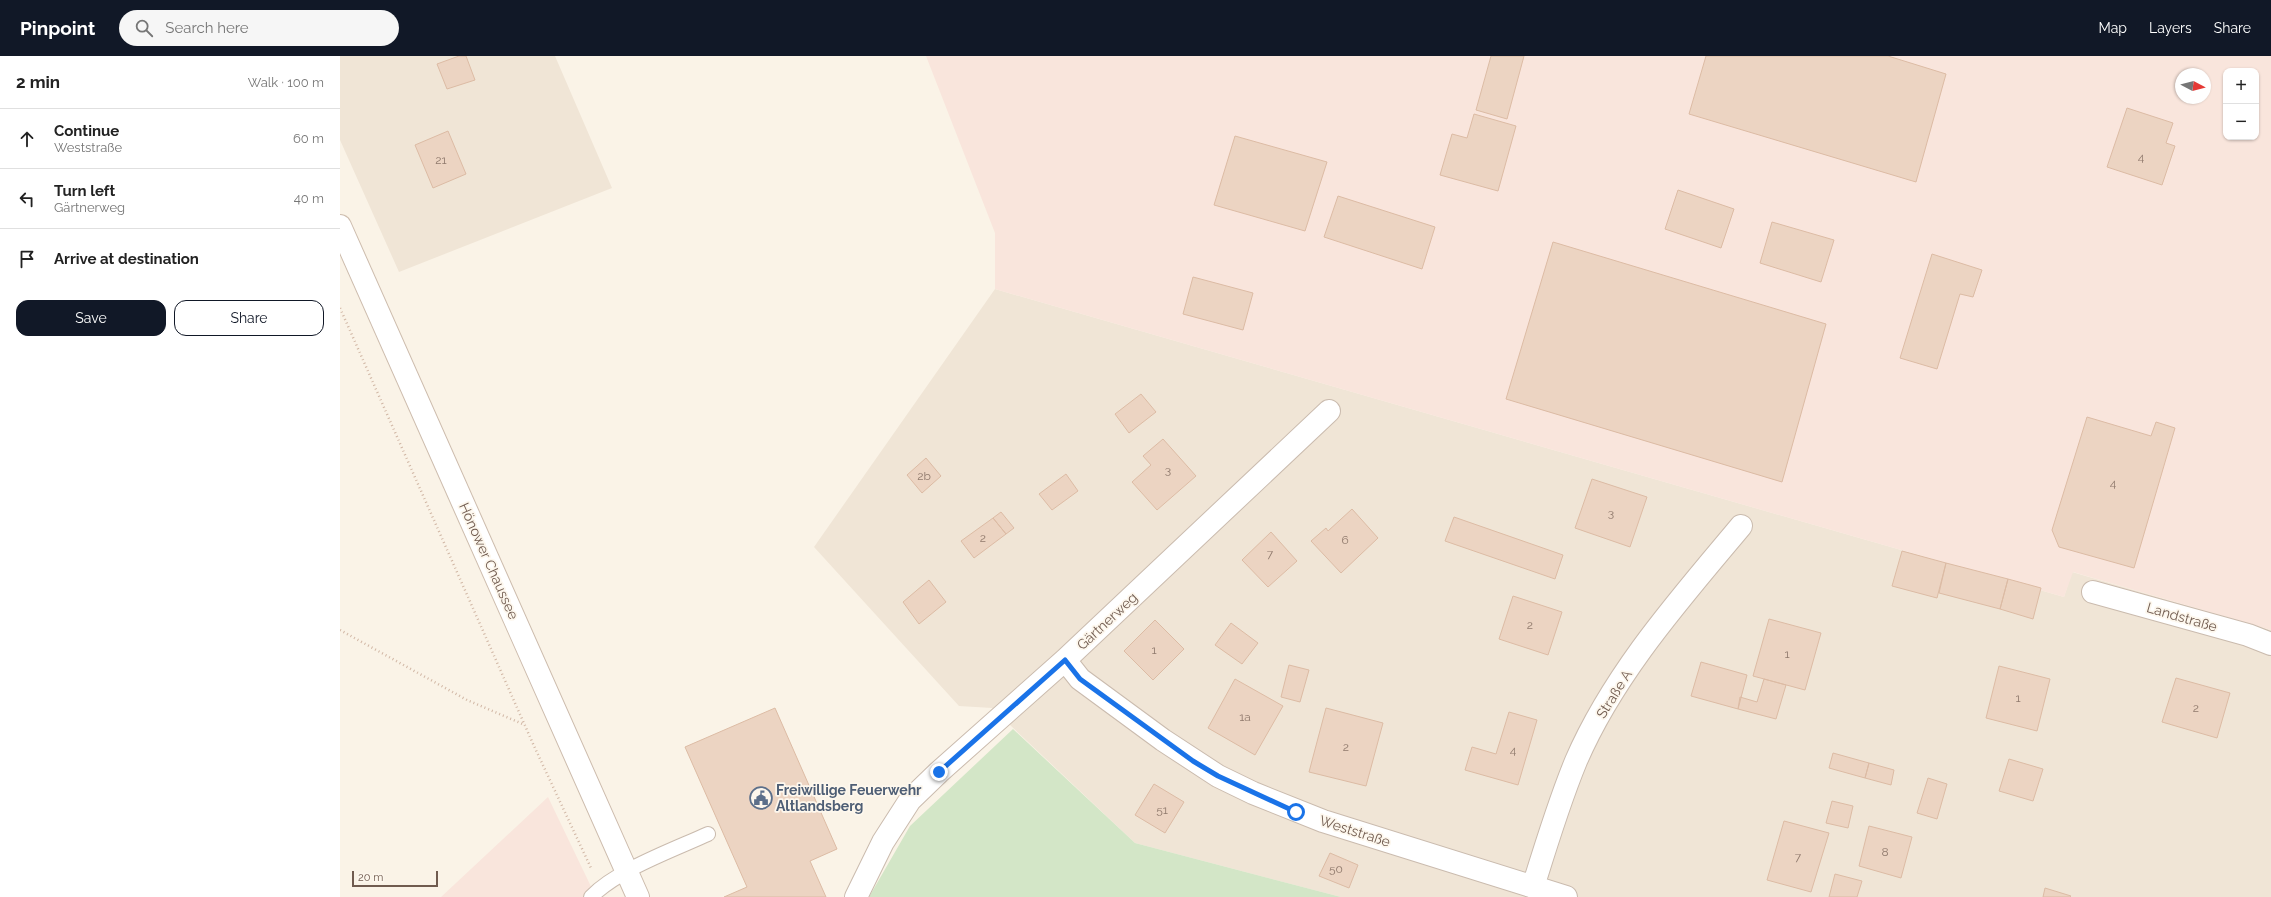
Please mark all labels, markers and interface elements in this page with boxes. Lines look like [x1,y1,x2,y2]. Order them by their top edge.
search box [119,10,399,46]
text: Pinpoint [20,17,95,39]
icon: search [133,17,155,39]
text: Search here [165,19,249,37]
text: Map [2099,20,2127,36]
text: Layers [2149,20,2192,36]
text: Share [2214,20,2251,36]
north arrow [2175,68,2211,104]
map controls [2223,68,2259,140]
button: + [2223,68,2259,104]
text: 2 min [16,72,60,92]
text: Walk · 100 m [248,75,324,90]
button: − [2223,104,2259,140]
text: Continue [54,122,119,140]
icon: ahead [16,128,38,150]
text: 60 m [293,131,324,146]
text: Weststraße [54,140,122,155]
house number: 4 [2138,150,2145,164]
house number: 21 [435,153,447,167]
text: Turn left [54,182,115,200]
icon: left [16,188,38,210]
text: 40 m [294,191,324,206]
text: Gärtnerweg [54,200,125,215]
icon: arrive [16,248,38,270]
text: Arrive at destination [54,250,199,268]
button: Save [16,300,166,336]
button: Share [174,300,324,336]
house number: 3 [1165,463,1171,477]
house number: 2b [917,469,931,483]
house number: 4 [2110,476,2117,490]
street label: Hönower Chaussee [456,500,522,622]
house number: 3 [1608,506,1614,520]
house number: 2 [980,531,986,545]
house number: 6 [1341,533,1349,547]
house number: 7 [1267,547,1274,561]
street label: Gärtnerweg [1074,589,1140,653]
street label: Landstraße [2145,599,2219,635]
house number: 2 [1527,618,1533,632]
house number: 1 [1151,643,1157,657]
house number: 1 [1784,647,1790,661]
street label: Straße A [1593,666,1635,721]
house number: 1 [2015,691,2021,705]
house number: 2 [2193,701,2199,715]
house number: 1a [1239,710,1251,724]
house number: 2 [1343,740,1349,754]
house number: 4 [1510,743,1517,757]
route end [930,763,948,781]
place label: Freiwillige Feuerwehr Altlandsberg [776,782,922,814]
public building icon: Freiwillige Feuerwehr Altlandsberg [748,785,774,811]
house number: 51 [1156,803,1168,817]
route start [1287,803,1305,821]
street label: Weststraße [1318,812,1392,850]
house number: 8 [1881,845,1889,859]
house number: 7 [1795,850,1802,864]
house number: 50 [1329,862,1343,876]
scale bar [352,869,438,888]
text: 20 m [358,871,383,884]

